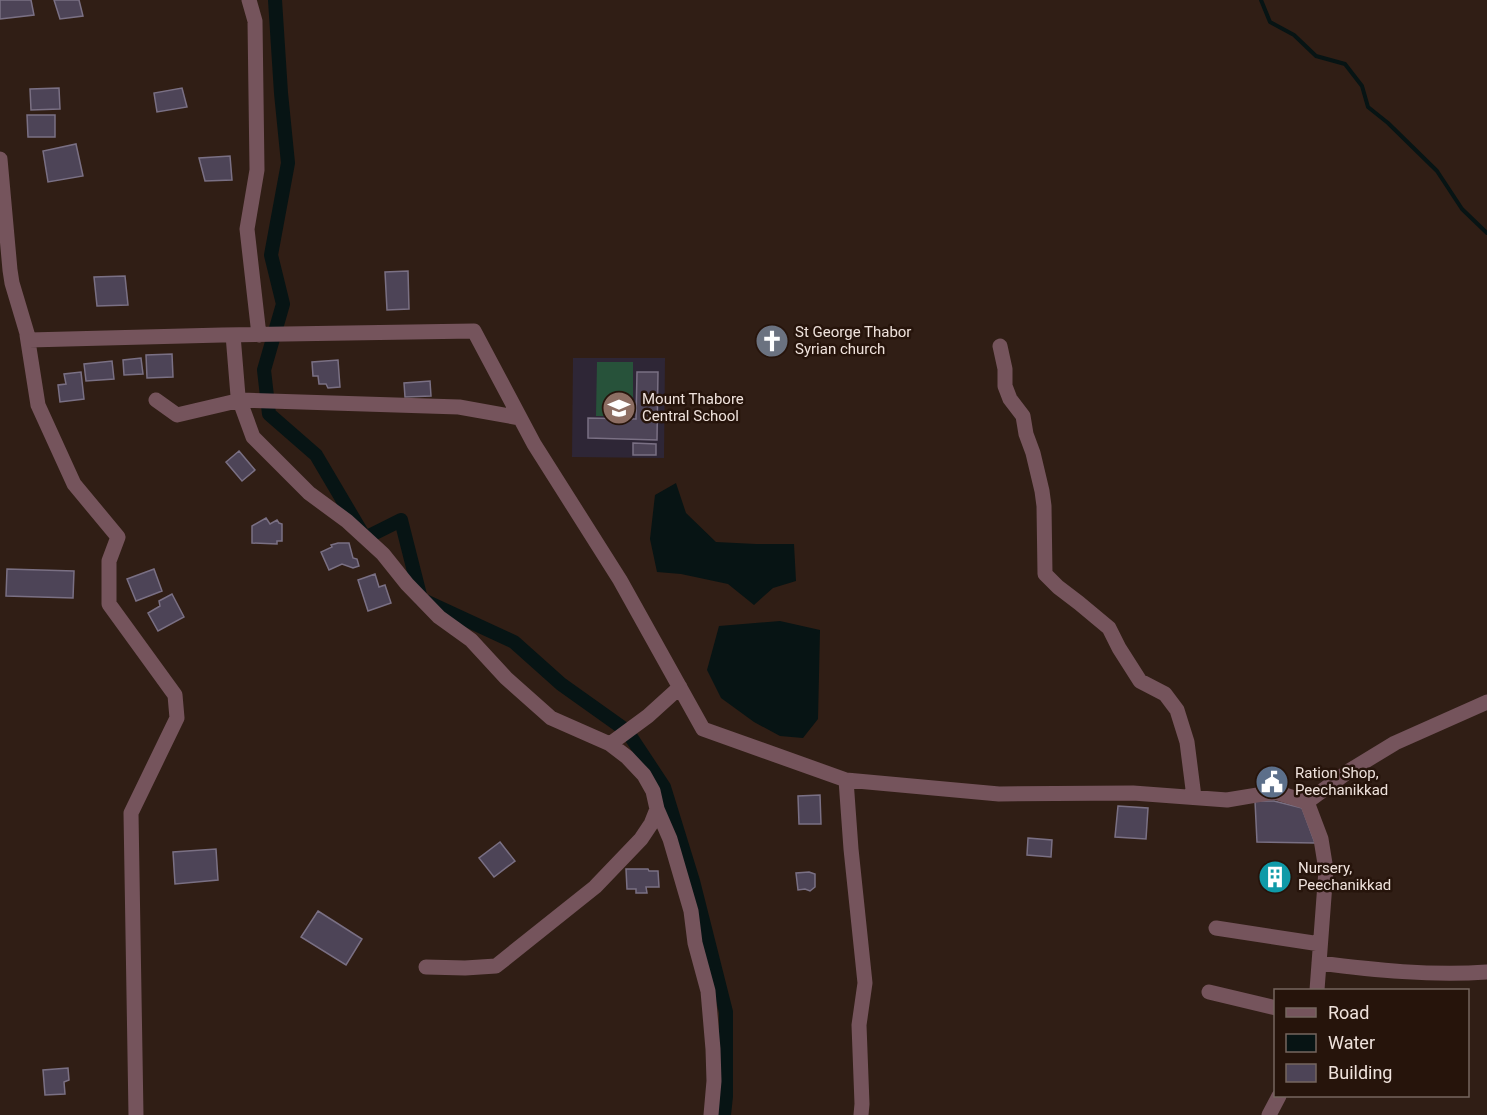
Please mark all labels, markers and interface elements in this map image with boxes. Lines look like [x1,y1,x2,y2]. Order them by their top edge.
church icon: St George Thabor Syrian church [754,323,790,359]
place label: St George Thabor Syrian church [795,323,911,358]
school or university icon: Mount Thabore Central School [601,390,637,426]
place label: Mount Thabore Central School [642,390,744,425]
public building icon: Ration Shop, Peechanikkad [1254,764,1290,800]
place label: Ration Shop, Peechanikkad [1295,764,1388,799]
building icon: Nursery, Peechanikkad [1257,859,1293,895]
place label: Nursery, Peechanikkad [1298,859,1391,894]
legend [1274,989,1469,1097]
text: Road [1328,1002,1369,1023]
text: Water [1328,1032,1375,1053]
text: Building [1328,1062,1392,1083]

